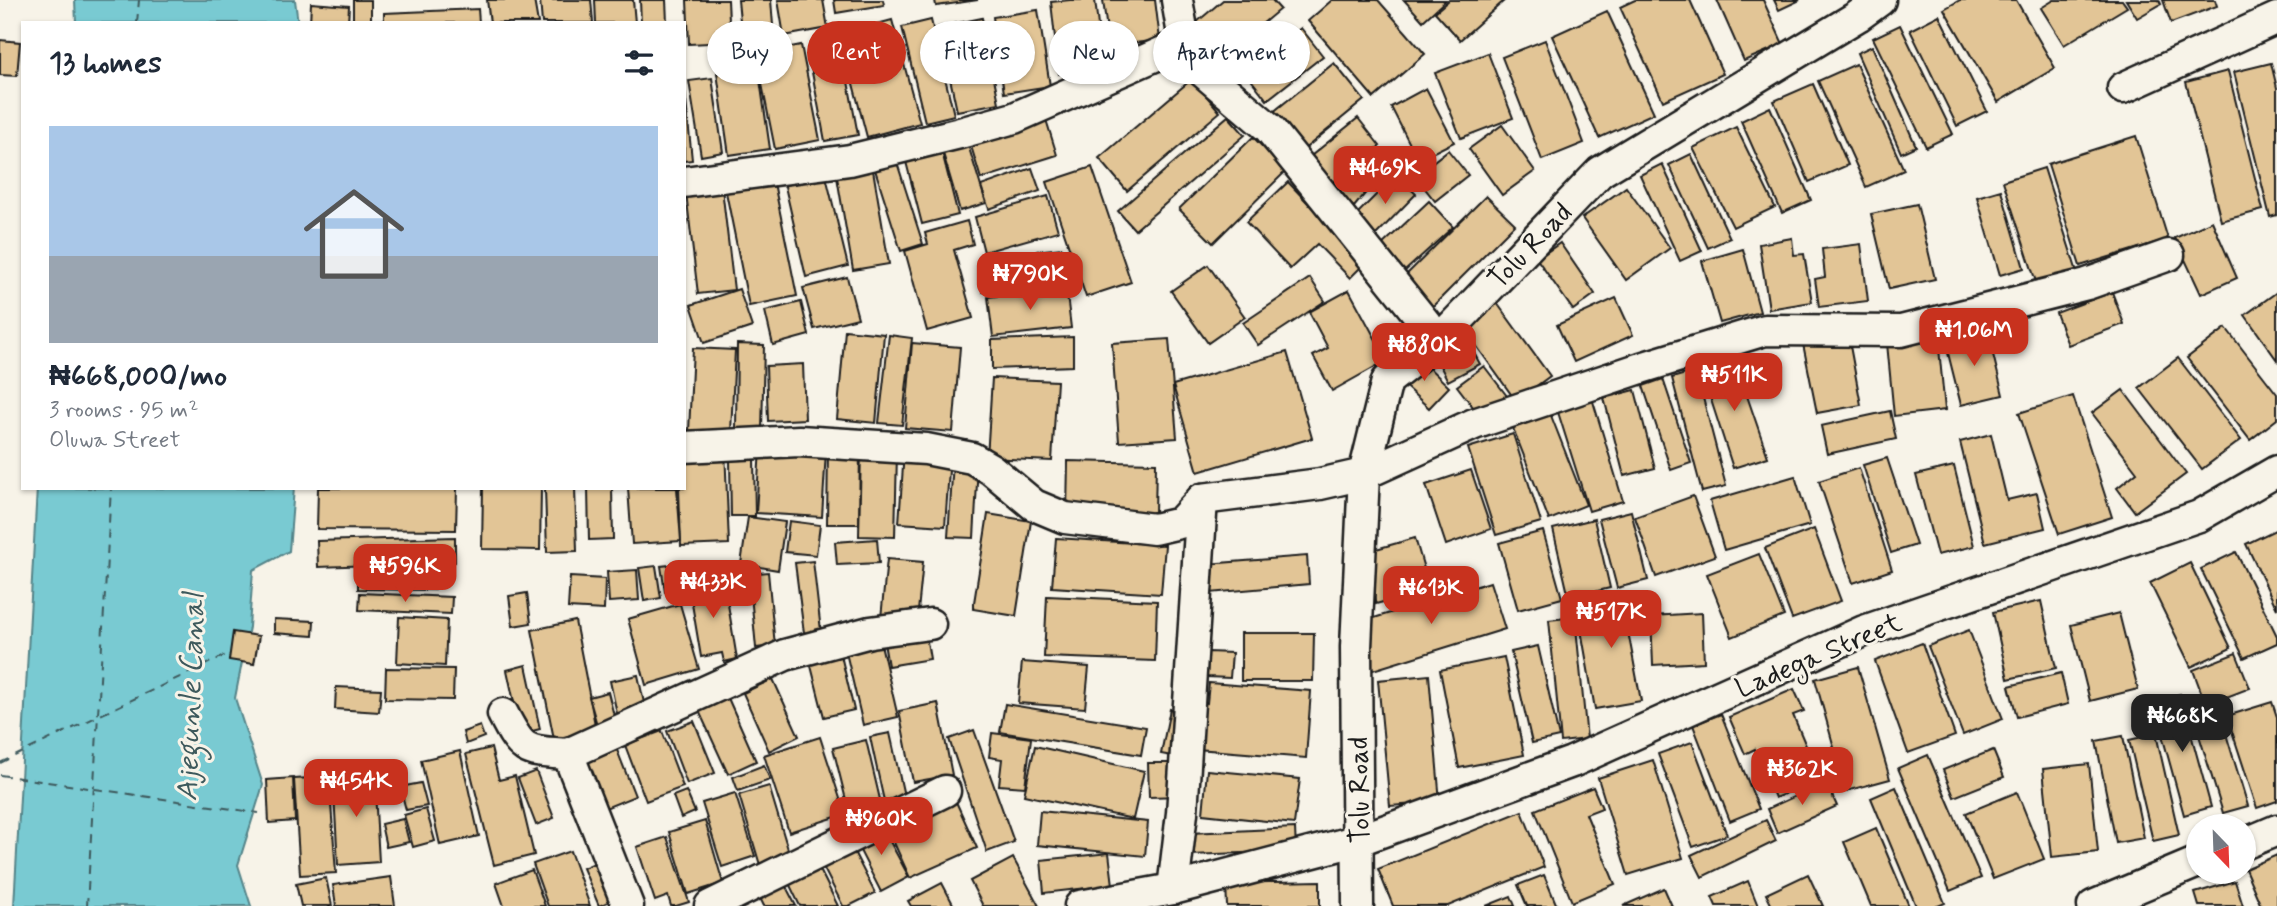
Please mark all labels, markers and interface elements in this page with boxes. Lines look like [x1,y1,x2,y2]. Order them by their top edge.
chip: Buy [707,21,793,84]
chip: Rent [807,21,906,84]
chip: Filters [920,21,1035,84]
chip: New [1049,21,1139,84]
chip: Apartment [1153,21,1310,84]
text: 13 homes [49,44,162,83]
icon: filters [620,44,658,82]
pin: ₦469K [1336,146,1434,206]
text: ₦469K [1349,154,1421,184]
icon: home [291,171,417,297]
street label: Tolu Road [1480,195,1581,298]
pin: ₦790K [981,252,1079,312]
text: ₦790K [993,260,1067,290]
pin: ₦1.06M [1917,308,2031,368]
text: ₦1.06M [1935,316,2013,346]
pin: ₦880K [1375,324,1473,383]
text: ₦880K [1388,331,1460,361]
pin: ₦511K [1685,354,1783,413]
text: ₦668,000/mo [49,357,227,396]
text: ₦511K [1701,361,1767,391]
text: 3 rooms · 95 m² [49,396,198,426]
text: Oluwa Street [49,426,180,456]
pin: ₦596K [356,544,454,604]
text: ₦596K [369,552,441,582]
pin: ₦433K [664,560,762,620]
pin: ₦613K [1382,566,1480,626]
text: ₦433K [680,568,746,598]
text: ₦613K [1399,574,1463,604]
pin: ₦517K [1562,590,1660,650]
water label: Ajegunle Canal [168,591,219,802]
text: ₦517K [1576,598,1646,628]
street label: Ladega Street [1730,604,1909,710]
pin: ₦668K [2133,694,2231,754]
text: ₦668K [2147,702,2217,732]
street label: Tolu Road [1341,736,1380,844]
pin: ₦362K [1753,748,1851,807]
text: ₦362K [1767,755,1837,785]
pin: ₦454K [307,760,405,819]
text: ₦454K [320,767,392,797]
pin: ₦960K [832,798,930,857]
text: ₦960K [846,805,916,835]
north arrow [2186,814,2256,884]
map controls [2186,814,2256,884]

